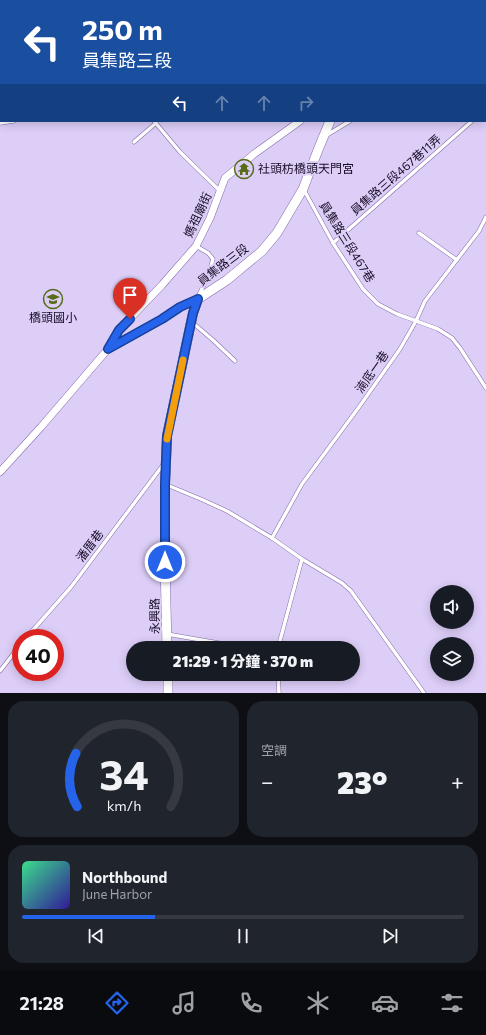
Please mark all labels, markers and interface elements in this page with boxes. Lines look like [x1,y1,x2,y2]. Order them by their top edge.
text: 250 m [82,12,163,46]
icon: left [16,16,68,68]
text: 員集路三段 [82,49,172,71]
icon: left [169,92,191,114]
icon: ahead [211,92,233,114]
icon: ahead [253,92,275,114]
icon: right [295,92,317,114]
street label: 員集路三段467巷11弄 [347,131,443,217]
temple icon: 社頭枋橋頭天門宮 [233,158,255,180]
place label: 社頭枋橋頭天門宮 [258,161,354,175]
street label: 媽祖廟街 [181,190,214,239]
street label: 員集路三段467巷 [317,198,378,285]
street label: 員集路三段 [194,241,251,288]
pin [113,278,147,319]
icon: arrive [119,284,141,306]
school or university icon: 橋頭國小 [42,288,64,310]
place label: 橋頭國小 [29,310,77,324]
street label: 湳底一巷 [352,348,391,395]
street label: 潘厝巷 [73,527,106,564]
position arrow [144,541,186,583]
map controls [430,585,474,681]
button: sound [430,585,474,629]
street label: 永興路 [147,598,161,634]
speed limit sign: 40 [12,629,64,681]
button: layers [430,637,474,681]
text: 21:29 · 1 分鐘 · 370 m [173,652,313,670]
text: 空調 [261,742,287,758]
text: 34 [99,748,148,799]
text: 23° [337,763,388,800]
text: − [261,768,274,795]
text: + [451,768,464,795]
text: km/h [106,796,141,814]
text: Northbound [82,868,167,886]
text: June Harbor [82,886,152,902]
icon: previous [85,925,107,947]
icon: pause [232,925,254,947]
icon: next [379,925,401,947]
icon: directions [103,989,131,1017]
icon: music [170,989,198,1017]
icon: phone [237,989,265,1017]
icon: climate [304,989,332,1017]
icon: car [371,989,399,1017]
icon: filters [438,989,466,1017]
text: 21:28 [20,992,64,1014]

